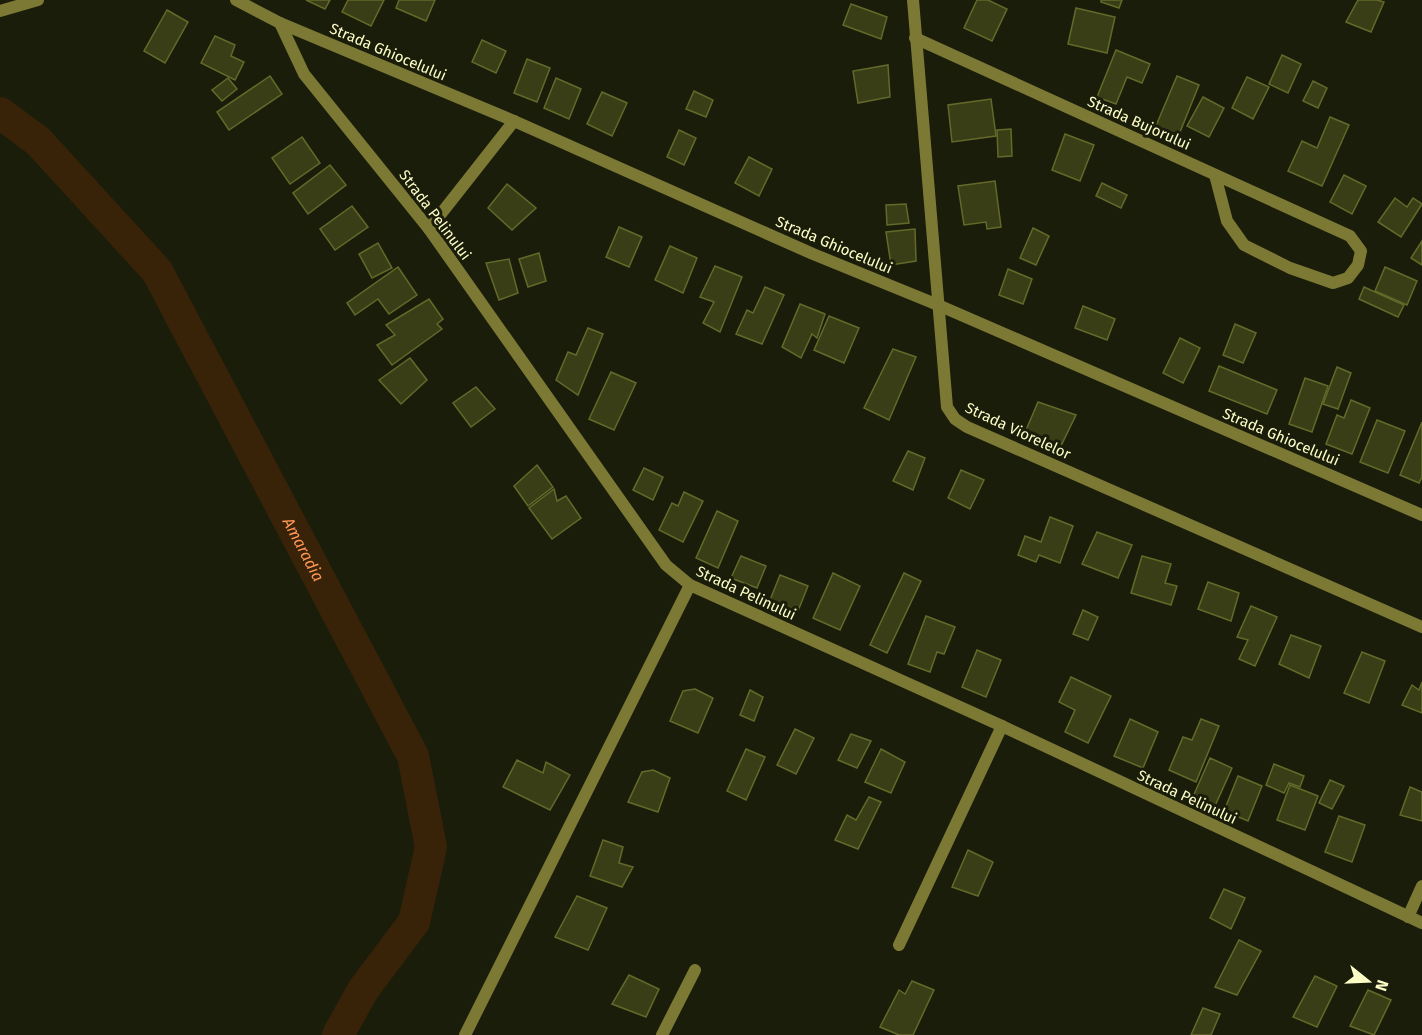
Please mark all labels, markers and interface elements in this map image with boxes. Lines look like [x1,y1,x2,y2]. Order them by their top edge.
street label: Strada Ghiocelului [327,19,449,85]
street label: Strada Bujorului [1085,92,1193,154]
street label: Strada Pelinului [395,166,475,264]
street label: Strada Ghiocelului [773,212,895,278]
street label: Strada Viorelelor [962,399,1074,463]
street label: Strada Ghiocelului [1220,404,1342,470]
water label: Amaradia [279,513,328,584]
street label: Strada Pelinului [693,562,799,624]
street label: Strada Pelinului [1134,766,1240,828]
north arrow [1338,951,1398,1011]
text: N [1371,978,1392,993]

